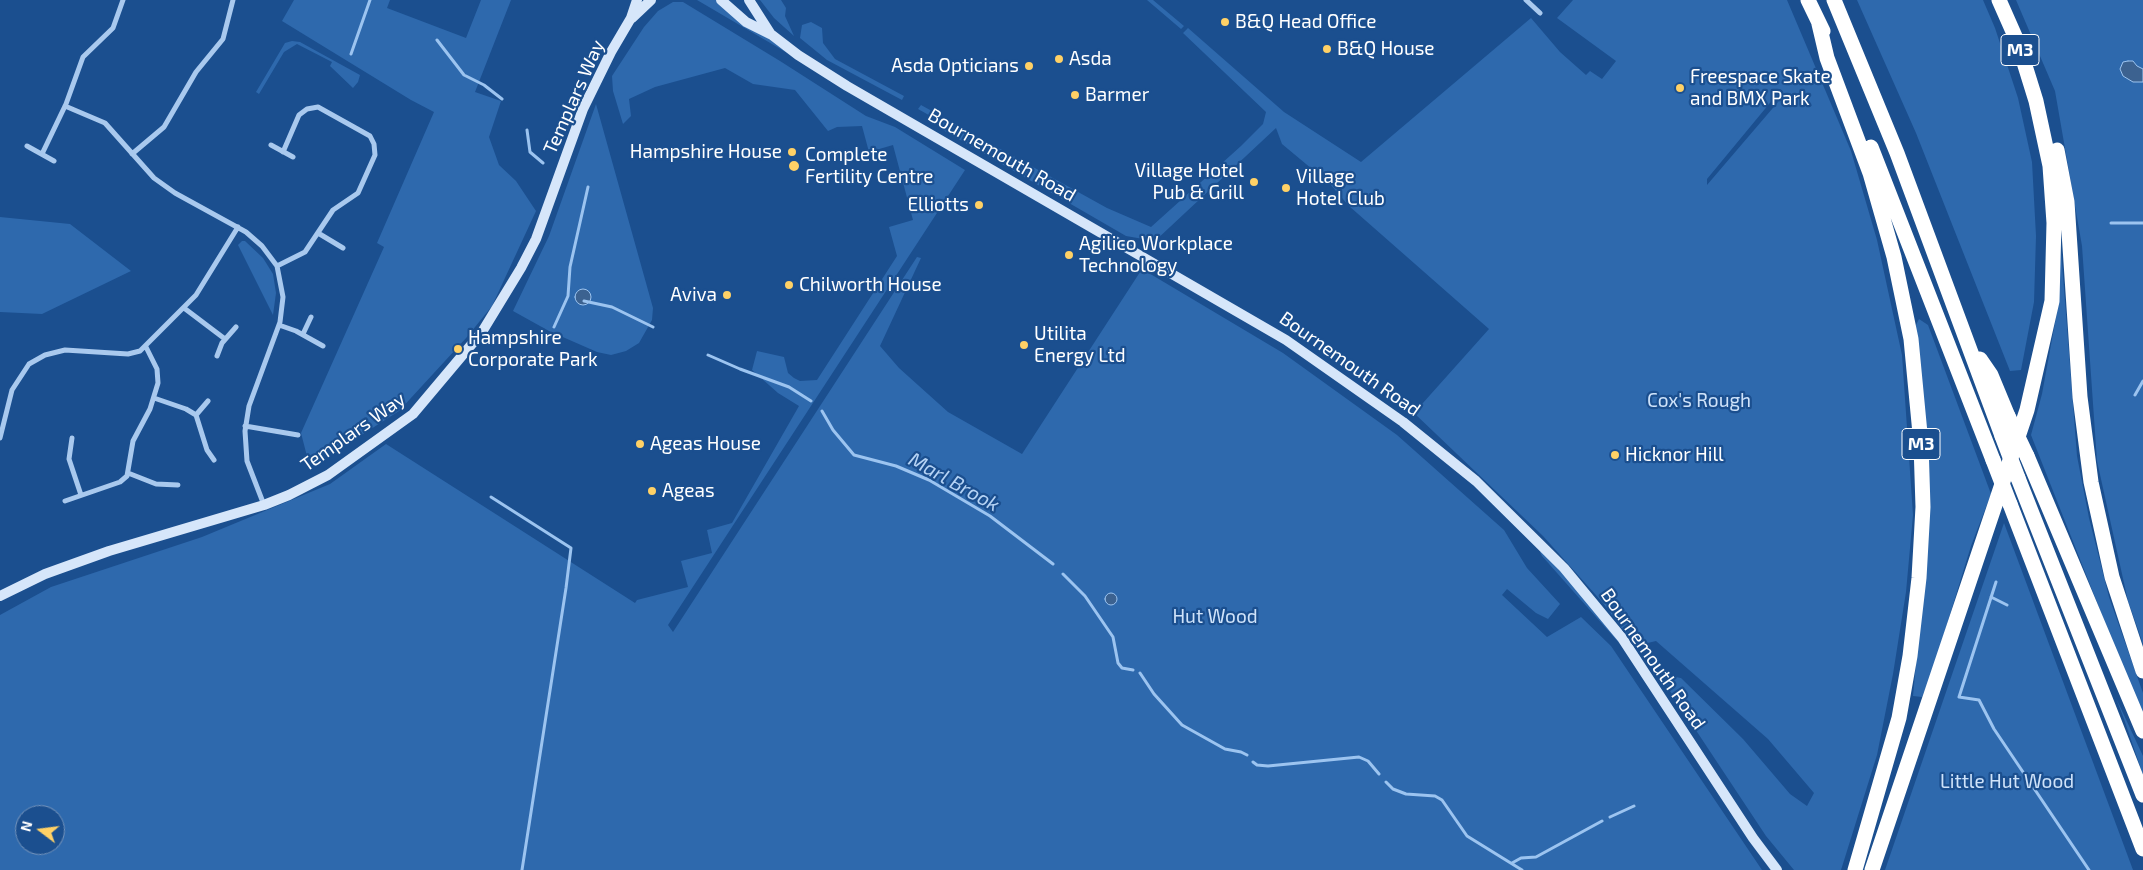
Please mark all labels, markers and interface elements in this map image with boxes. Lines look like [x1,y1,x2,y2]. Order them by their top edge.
place label: B&Q Head Office [1235,11,1377,33]
marker: B&Q Head Office [1219,16,1231,28]
road number: M3 [2001,34,2039,66]
street label: Templars Way [539,36,609,158]
place label: B&Q House [1337,38,1435,60]
marker: B&Q House [1321,43,1333,55]
place label: Asda [1069,48,1112,70]
marker: Asda [1053,53,1065,65]
place label: Asda Opticians [891,55,1019,77]
marker: Asda Opticians [1023,60,1035,72]
place label: Freespace Skate and BMX Park [1690,66,1831,110]
marker: Freespace Skate and BMX Park [1674,82,1686,94]
place label: Barmer [1085,84,1149,106]
marker: Barmer [1069,89,1081,101]
street label: Bournemouth Road [924,103,1080,207]
place label: Hampshire House [630,141,782,163]
place label: Complete Fertility Centre [805,144,933,188]
marker: Hampshire House [786,146,798,158]
marker: Complete Fertility Centre [787,159,801,173]
place label: Village Hotel Pub & Grill [1134,160,1244,204]
place label: Village Hotel Club [1296,166,1385,210]
marker: Village Hotel Pub & Grill [1248,176,1260,188]
marker: Village Hotel Club [1280,182,1292,194]
place label: Elliotts [907,194,969,216]
marker: Elliotts [973,199,985,211]
place label: Agilico Workplace Technology [1079,233,1233,277]
marker: Agilico Workplace Technology [1063,249,1075,261]
place label: Chilworth House [799,274,942,296]
marker: Chilworth House [783,279,795,291]
place label: Aviva [670,284,717,306]
marker: Aviva [721,289,733,301]
street label: Bournemouth Road [1275,307,1425,421]
place label: Utilita Energy Ltd [1034,323,1126,367]
place label: Hampshire Corporate Park [468,327,598,371]
marker: Utilita Energy Ltd [1018,339,1030,351]
marker: Hampshire Corporate Park [452,343,464,355]
street label: Templars Way [296,387,410,477]
park label: Cox's Rough [1647,390,1751,412]
road number: M3 [1902,428,1940,459]
place label: Ageas House [650,433,761,455]
marker: Ageas House [634,438,646,450]
place label: Hicknor Hill [1625,444,1724,466]
water label: Marl Brook [904,447,1004,517]
marker: Hicknor Hill [1609,449,1621,461]
place label: Ageas [662,480,715,502]
marker: Ageas [646,485,658,497]
street label: Bournemouth Road [1596,584,1710,734]
park label: Hut Wood [1172,606,1258,628]
park label: Little Hut Wood [1940,771,2074,793]
north arrow [15,805,65,855]
text: N [16,819,36,833]

